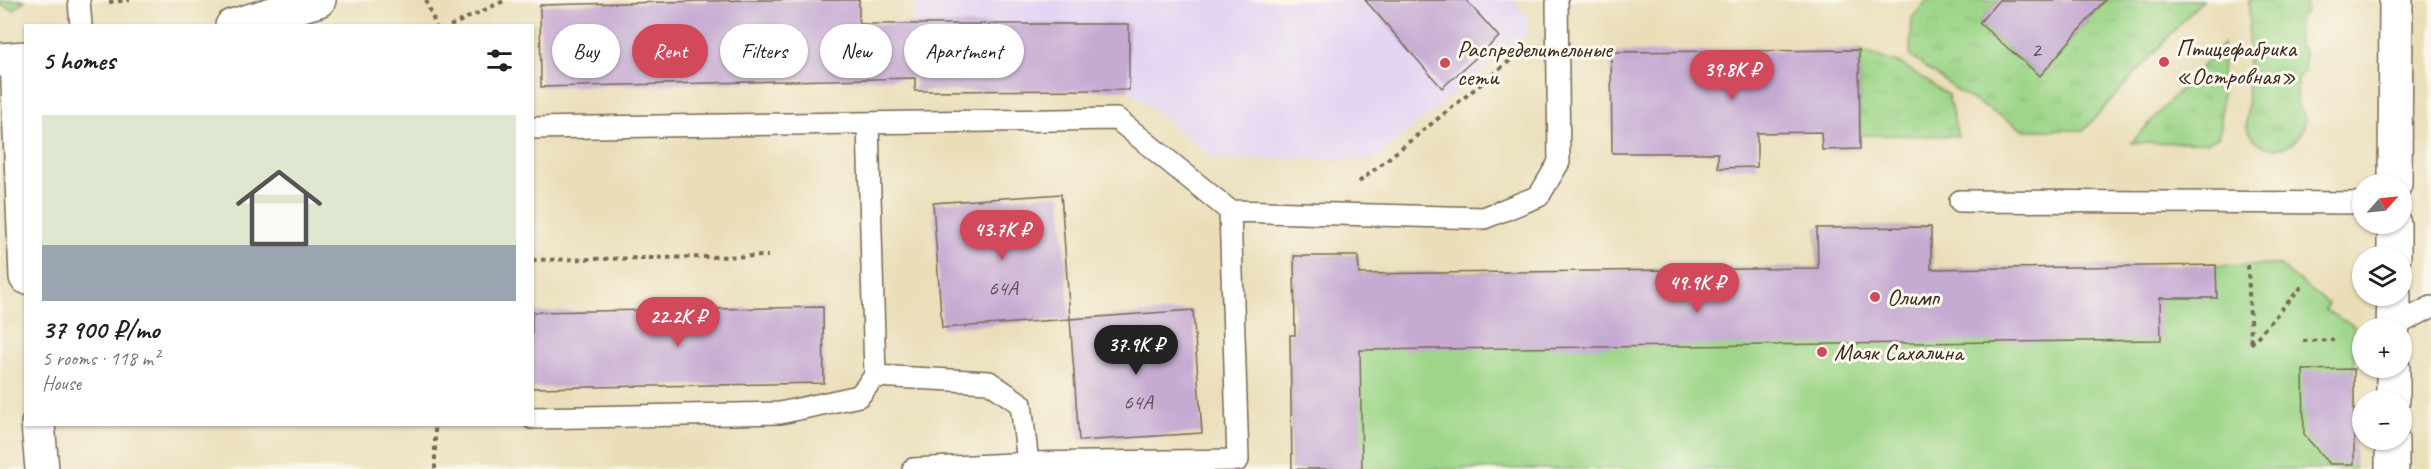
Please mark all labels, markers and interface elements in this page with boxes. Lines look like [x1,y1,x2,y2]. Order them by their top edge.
chip: Buy [552,24,620,78]
chip: Rent [632,24,708,78]
chip: Filters [720,24,808,78]
chip: New [820,24,892,78]
chip: Apartment [904,24,1024,78]
place label: Птицефабрика «Островная» [2176,33,2297,91]
place label: Распределительные сети [1457,34,1614,92]
house number: 2 [2031,37,2042,63]
text: 5 homes [42,44,115,77]
icon: filters [483,44,516,77]
pin: 39.8K ₽ [1677,50,1787,101]
marker: Птицефабрика «Островная» [2157,55,2171,69]
marker: Распределительные сети [1438,56,1452,70]
text: 39.8K ₽ [1704,57,1760,82]
icon: home [225,154,333,262]
north arrow [2352,174,2412,234]
map controls [2352,174,2412,450]
pin: 43.7K ₽ [947,210,1057,261]
text: 43.7K ₽ [974,217,1030,242]
button: layers [2352,246,2412,306]
pin: 49.9K ₽ [1642,263,1752,314]
text: 49.9K ₽ [1669,270,1725,295]
house number: 64А [988,275,1019,301]
place label: Олимп [1887,282,1940,312]
marker: Олимп [1868,290,1882,304]
pin: 22.2K ₽ [623,297,733,348]
text: 22.2K ₽ [650,304,706,329]
text: 37 900 ₽/mo [42,313,159,346]
button: + [2352,318,2412,378]
pin: 37.9K ₽ [1081,325,1191,376]
text: 37.9K ₽ [1108,332,1164,357]
place label: Маяк Сахалина [1834,337,1965,367]
marker: Маяк Сахалина [1815,345,1829,359]
text: 5 rooms · 118 m² [42,346,159,371]
text: House [42,371,81,396]
house number: 64А [1123,389,1154,415]
button: − [2352,390,2412,450]

